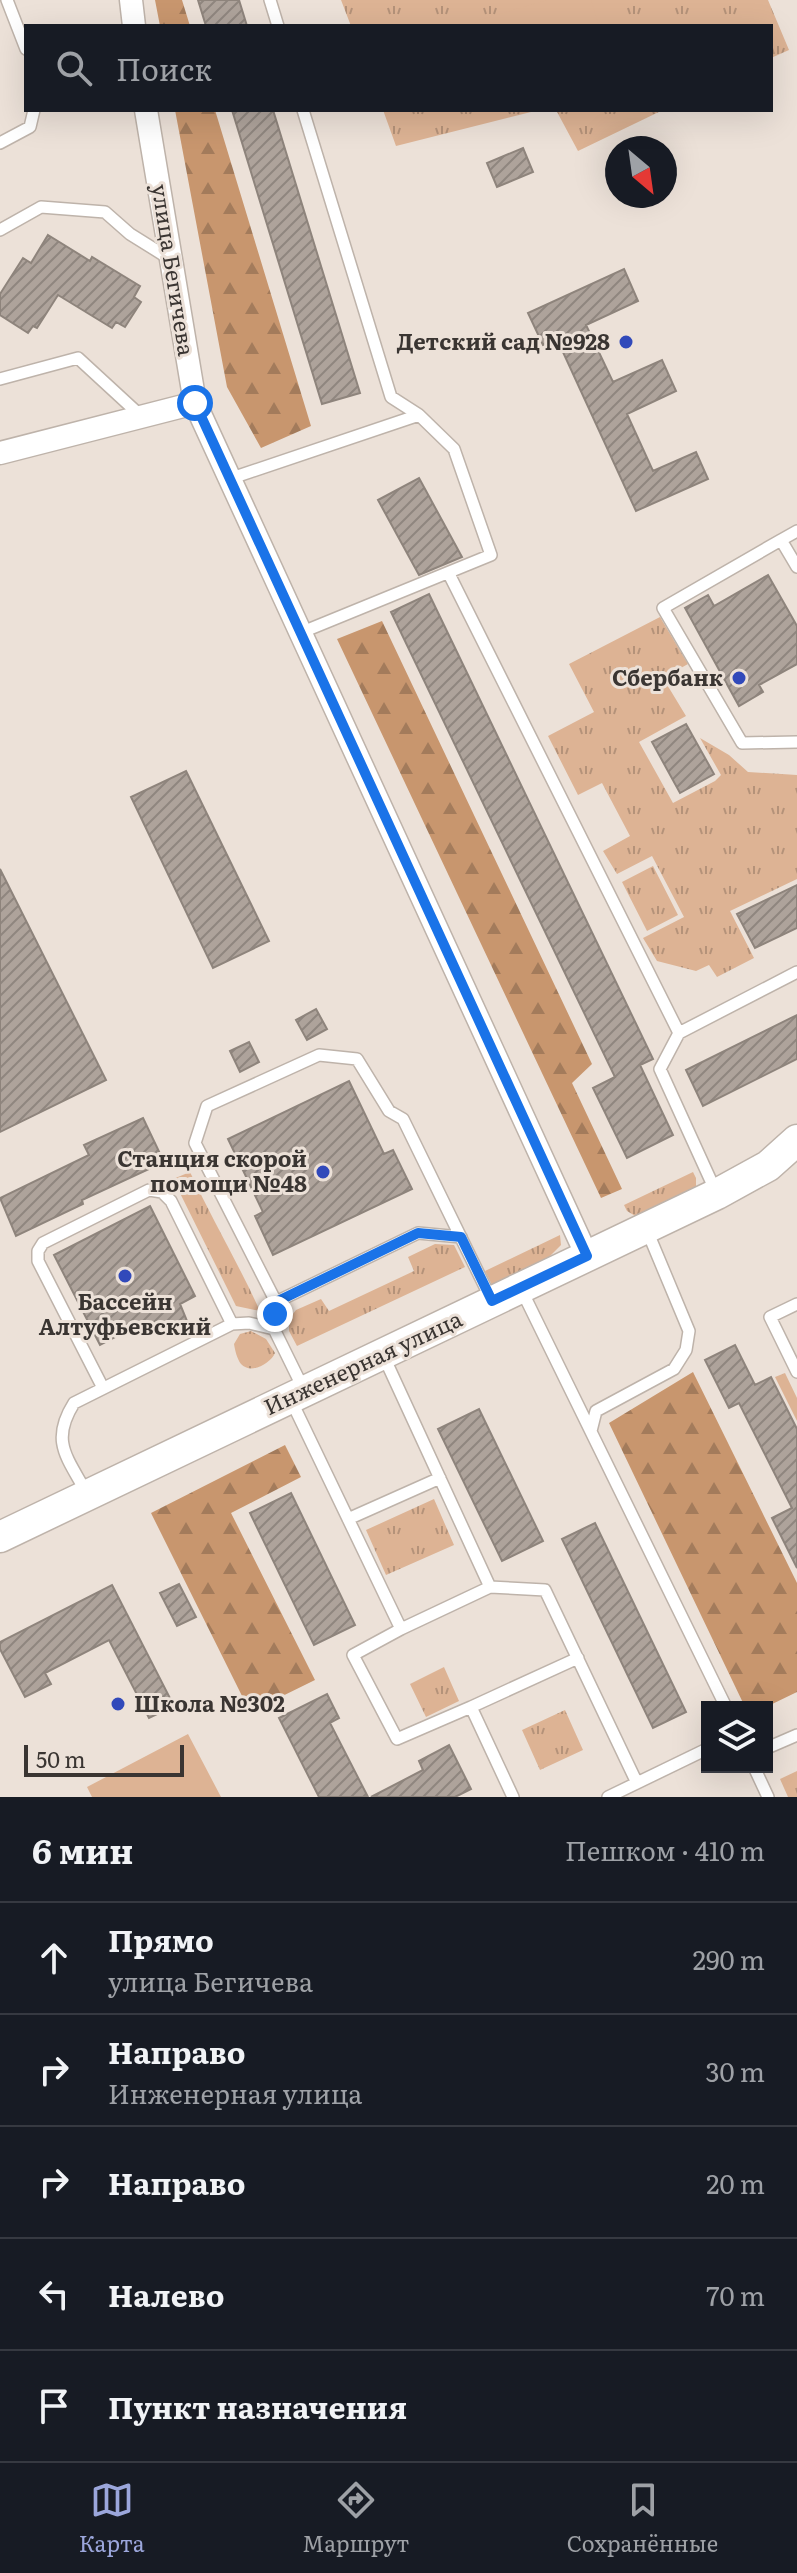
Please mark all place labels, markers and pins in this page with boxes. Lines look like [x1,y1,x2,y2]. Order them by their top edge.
place label: Детский сад №928 [397,324,610,357]
marker: Детский сад №928 [617,333,635,351]
place label: Сбербанк [612,660,724,693]
marker: Сбербанк [730,669,748,687]
place label: Станция скорой помощи №48 [117,1141,307,1199]
marker: Станция скорой помощи №48 [314,1163,332,1181]
marker: Бассейн Алтуфьевский [116,1267,134,1285]
place label: Бассейн Алтуфьевский [39,1284,211,1342]
place label: Школа №302 [134,1686,285,1719]
marker: Школа №302 [109,1695,127,1713]

